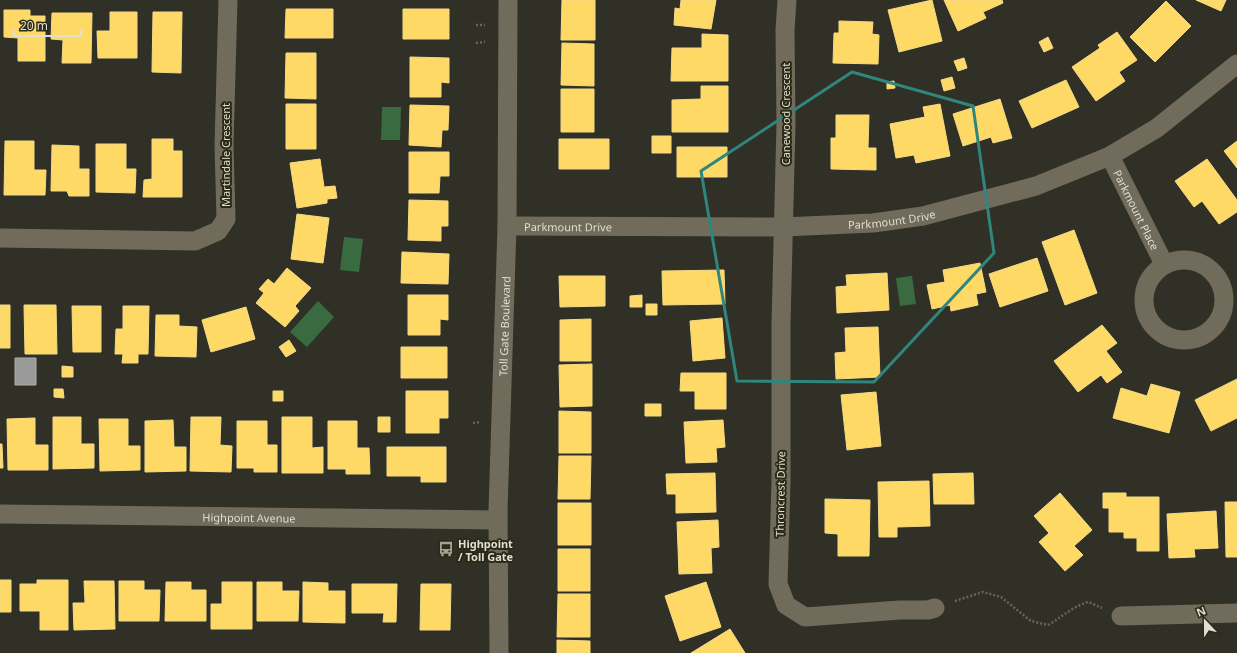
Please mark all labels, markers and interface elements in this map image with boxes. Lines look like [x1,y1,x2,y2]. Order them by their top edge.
scale bar [14,12,81,38]
text: 20 m [20,17,48,34]
street label: Canewood Crescent [778,63,793,165]
street label: Martindale Crescent [218,103,233,207]
street label: Parkmount Place [1110,167,1163,252]
street label: Parkmount Drive [848,206,937,232]
street label: Parkmount Drive [524,219,612,234]
street label: Toll Gate Boulevard [495,276,513,376]
street label: Throncrest Drive [772,451,788,537]
street label: Highpoint Avenue [202,509,296,525]
place label: Highpoint / Toll Gate [458,536,514,564]
bus stop icon: Highpoint / Toll Gate [437,540,455,558]
north arrow [1185,601,1225,641]
text: N [1194,603,1208,620]

